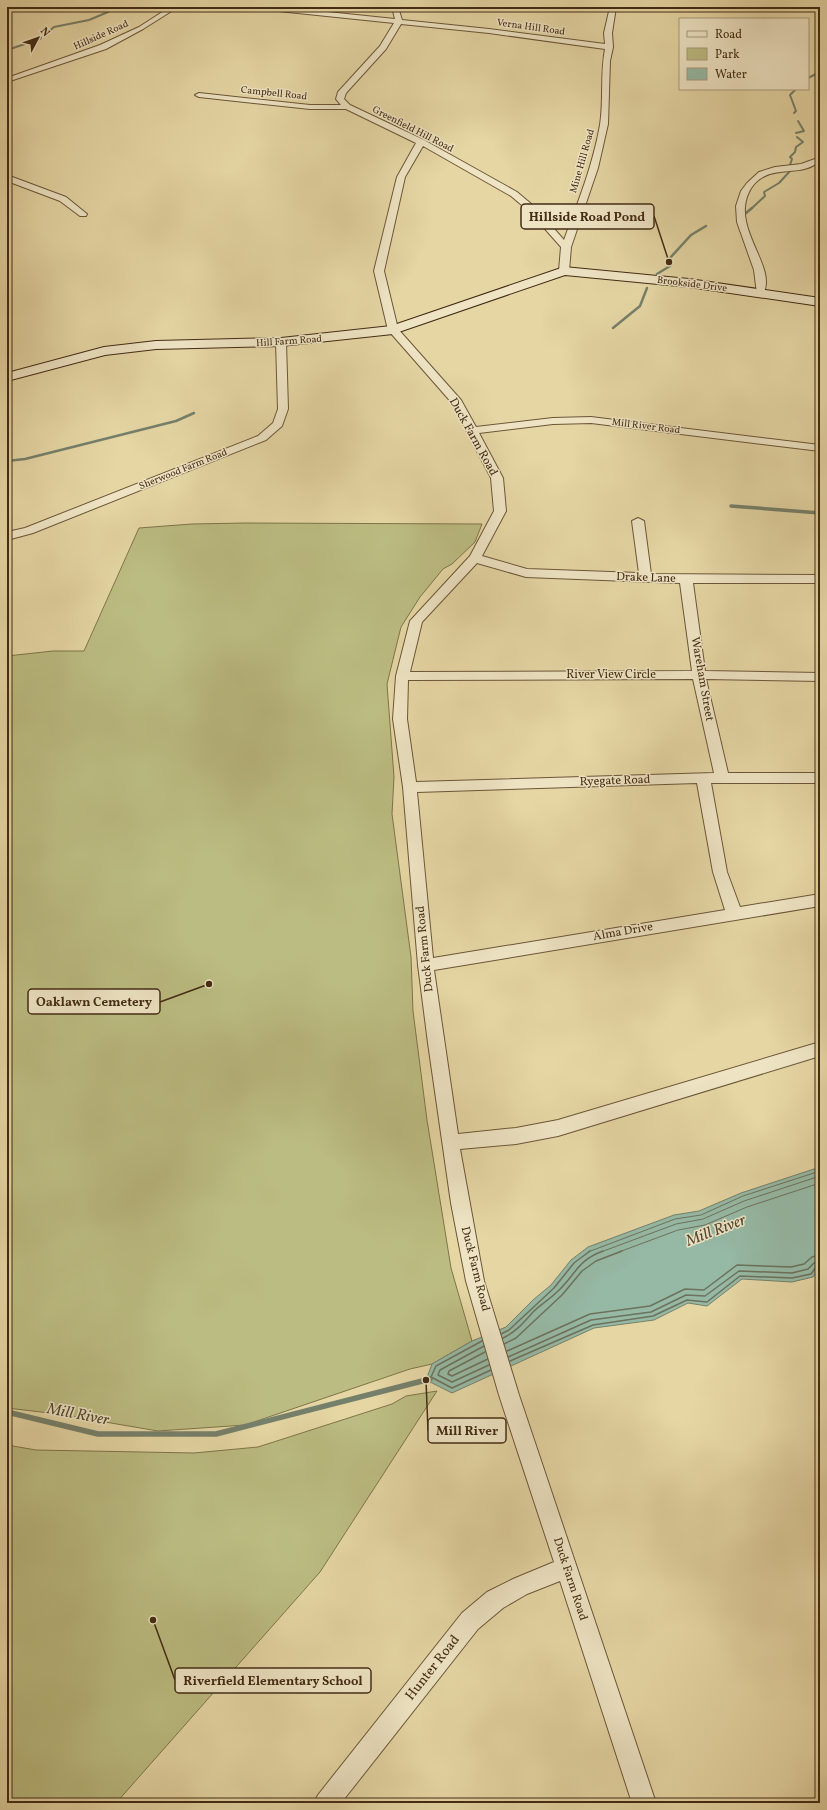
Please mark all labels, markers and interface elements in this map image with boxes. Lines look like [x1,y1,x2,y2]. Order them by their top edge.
street label: Verna Hill Road [496,15,566,39]
street label: Hillside Road [71,17,131,53]
north arrow [18,18,58,58]
legend [679,18,809,90]
text: N [36,24,53,40]
text: Road [715,27,742,43]
text: Park [715,47,740,63]
text: Water [715,67,747,83]
street label: Campbell Road [240,83,308,103]
street label: Greenfield Hill Road [370,102,456,156]
street label: Mine Hill Road [566,127,598,195]
callout: Hillside Road Pond [521,204,654,229]
text: Hillside Road Pond [529,209,645,227]
street label: Brookside Drive [656,273,728,295]
street label: Hill Farm Road [255,332,323,350]
street label: Duck Farm Road [445,395,501,479]
street label: Mill River Road [611,415,681,437]
street label: Sherwood Farm Road [137,445,230,493]
street label: Drake Lane [616,569,676,587]
street label: Wareham Street [687,636,717,722]
street label: River View Circle [566,667,656,683]
street label: Ryegate Road [579,772,651,790]
street label: Duck Farm Road [412,905,437,993]
street label: Alma Drive [592,919,654,945]
callout: Oaklawn Cemetery [28,989,160,1014]
text: Oaklawn Cemetery [36,994,153,1012]
water label: Mill River [682,1209,750,1253]
street label: Duck Farm Road [457,1225,493,1313]
water label: Mill River [44,1398,112,1432]
callout: Mill River [428,1418,506,1443]
text: Mill River [436,1423,498,1441]
street label: Duck Farm Road [549,1535,591,1623]
street label: Hunter Road [401,1631,465,1705]
callout: Riverfield Elementary School [175,1668,371,1693]
text: Riverfield Elementary School [183,1673,363,1691]

